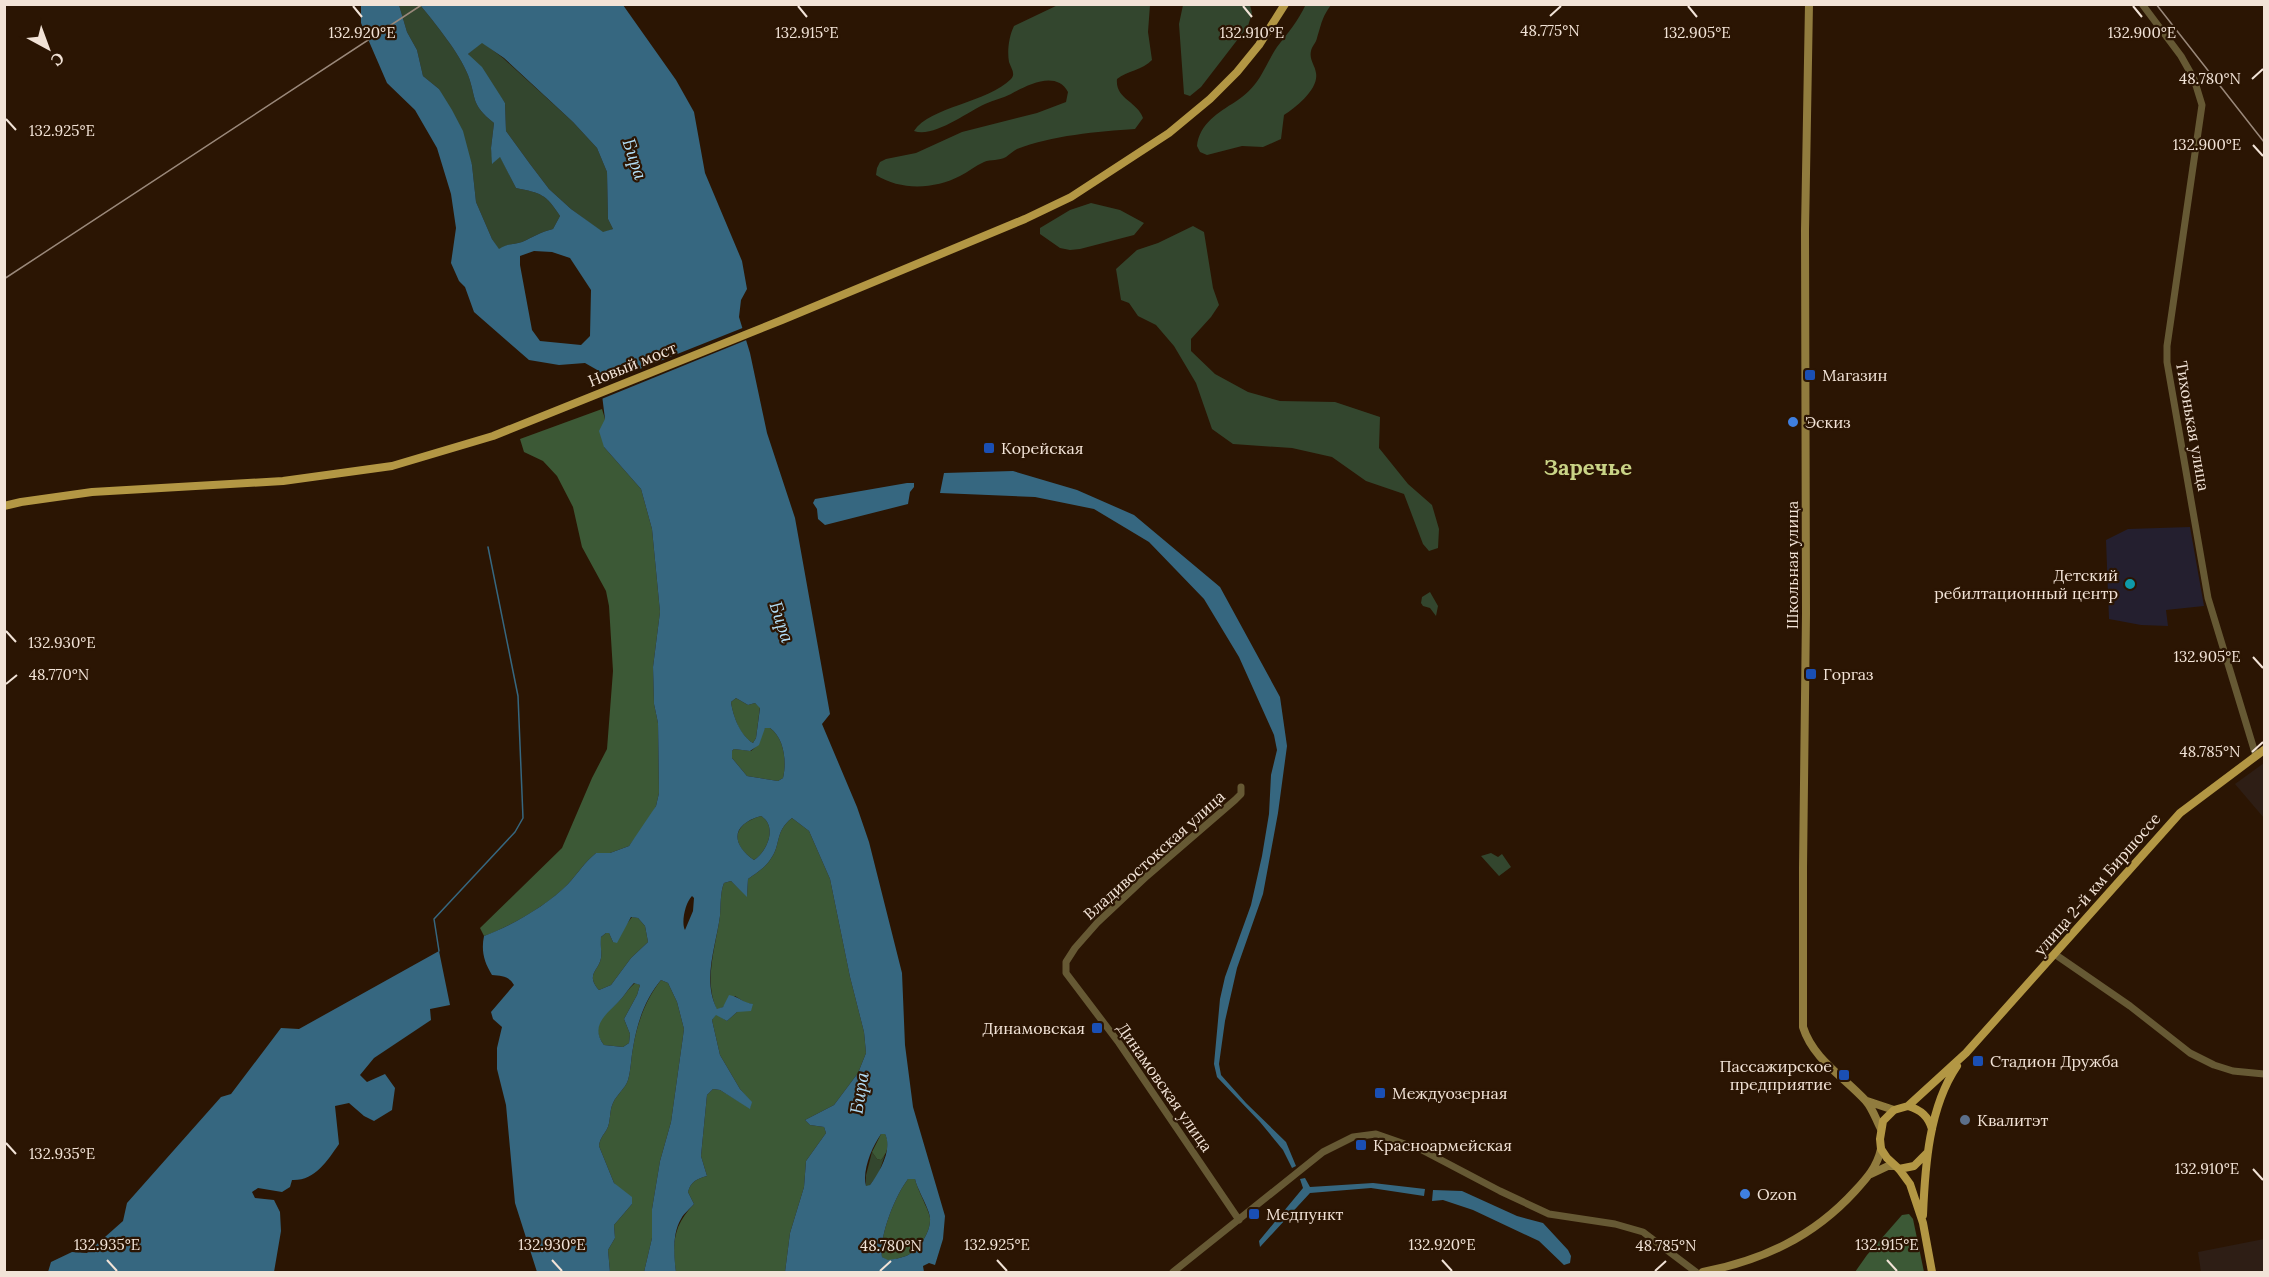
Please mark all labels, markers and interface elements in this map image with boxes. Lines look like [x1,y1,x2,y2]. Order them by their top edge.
north arrow [18,18,78,78]
text: 48.775°N [1520,21,1580,40]
text: 132.920°E [328,23,396,42]
text: 132.915°E [775,23,839,42]
text: 132.910°E [1220,23,1284,42]
text: 132.905°E [1663,23,1731,42]
text: 132.900°E [2108,23,2176,42]
text: С [47,48,69,70]
text: 48.780°N [2179,69,2241,88]
text: 132.925°E [29,121,95,140]
water label: Бира [618,135,652,183]
text: 132.900°E [2173,135,2241,154]
street label: Новый мост [585,337,679,391]
street label: Тихонькая улица [2172,359,2214,493]
place label: Магазин [1822,365,1888,385]
marker: Магазин [1803,368,1817,382]
place label: Эскиз [1805,412,1851,432]
marker: Эскиз [1786,415,1800,429]
place label: Корейская [1001,438,1083,458]
marker: Корейская [982,441,996,455]
district label: Заречье [1544,453,1632,481]
street label: Школьная улица [1782,501,1802,629]
place label: Детский ребилтационный центр [1934,565,2118,603]
marker: Детский ребилтационный центр [2123,577,2137,591]
water label: Бира [765,598,799,646]
text: 132.930°E [28,633,96,652]
text: 132.905°E [2173,647,2241,666]
place label: Горгаз [1823,664,1873,684]
text: 48.770°N [29,665,89,684]
marker: Горгаз [1804,667,1818,681]
text: 48.785°N [2180,742,2240,761]
street label: Владивостокская улица [1079,786,1229,924]
street label: улица 2-й км Биршоссе [2029,808,2165,960]
place label: Динамовская [982,1018,1085,1038]
street label: Динамовская улица [1113,1019,1217,1155]
marker: Динамовская [1090,1021,1104,1035]
place label: Стадион Дружба [1990,1051,2119,1071]
marker: Стадион Дружба [1971,1054,1985,1068]
place label: Пассажирское предприятие [1720,1056,1832,1094]
marker: Пассажирское предприятие [1837,1068,1851,1082]
water label: Бира [844,1070,874,1116]
place label: Междуозерная [1392,1083,1507,1103]
marker: Междуозерная [1373,1086,1387,1100]
place label: Квалитэт [1977,1110,2048,1130]
marker: Квалитэт [1958,1113,1972,1127]
place label: Красноармейская [1373,1135,1512,1155]
marker: Красноармейская [1354,1138,1368,1152]
text: 132.935°E [29,1144,95,1163]
text: 132.910°E [2175,1159,2239,1178]
place label: Ozon [1757,1184,1797,1204]
marker: Ozon [1738,1187,1752,1201]
place label: Медпункт [1266,1204,1344,1224]
marker: Медпункт [1247,1207,1261,1221]
text: 132.935°E [74,1235,140,1254]
text: 132.930°E [518,1235,586,1254]
text: 132.925°E [964,1235,1030,1254]
text: 132.920°E [1408,1235,1476,1254]
text: 132.915°E [1855,1235,1919,1254]
text: 48.780°N [860,1236,922,1255]
text: 48.785°N [1636,1236,1696,1255]

